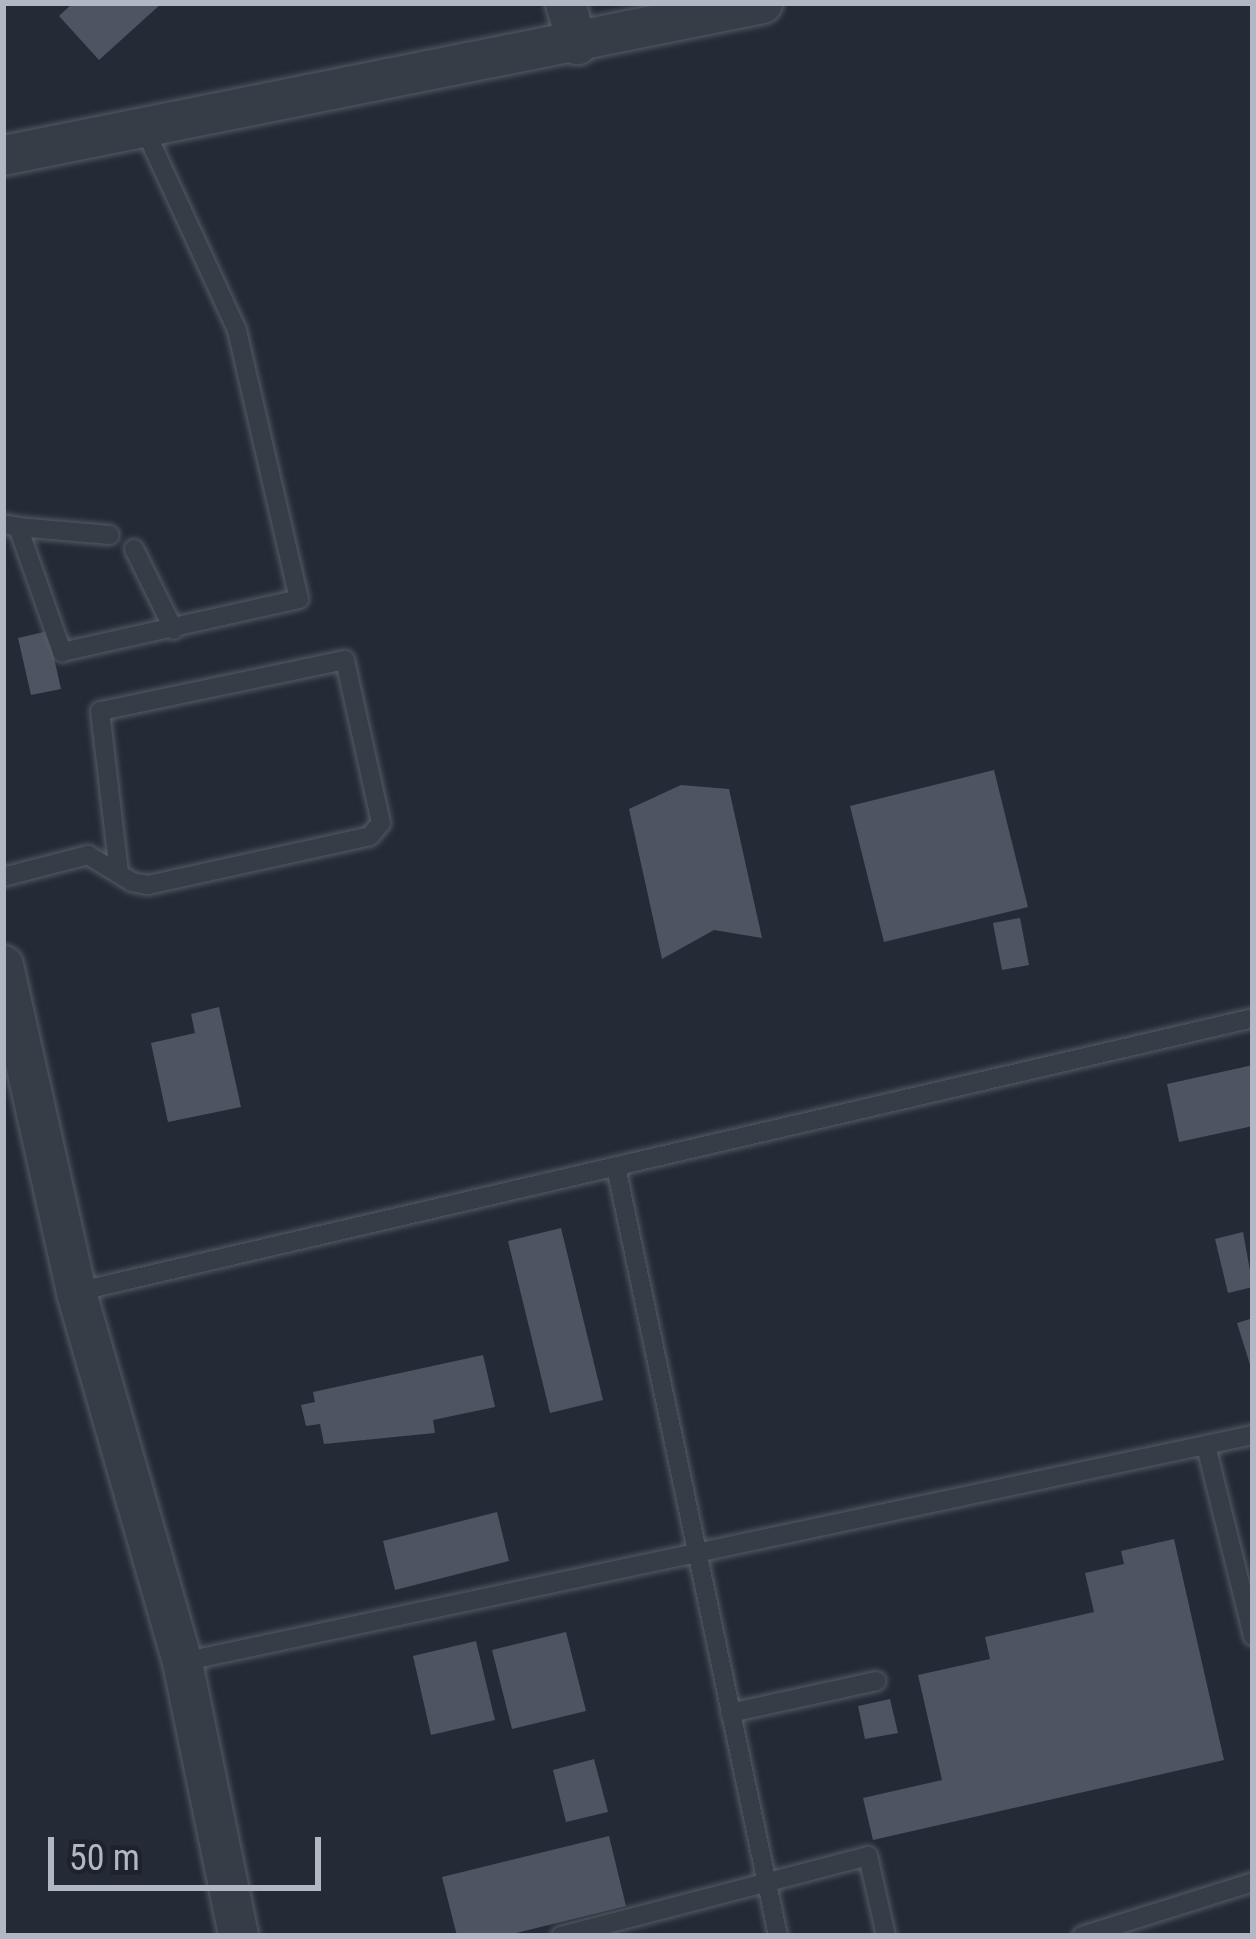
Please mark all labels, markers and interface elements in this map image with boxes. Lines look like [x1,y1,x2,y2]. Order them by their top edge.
scale bar [54,1813,327,1887]
text: 50 m [69,1837,140,1879]

